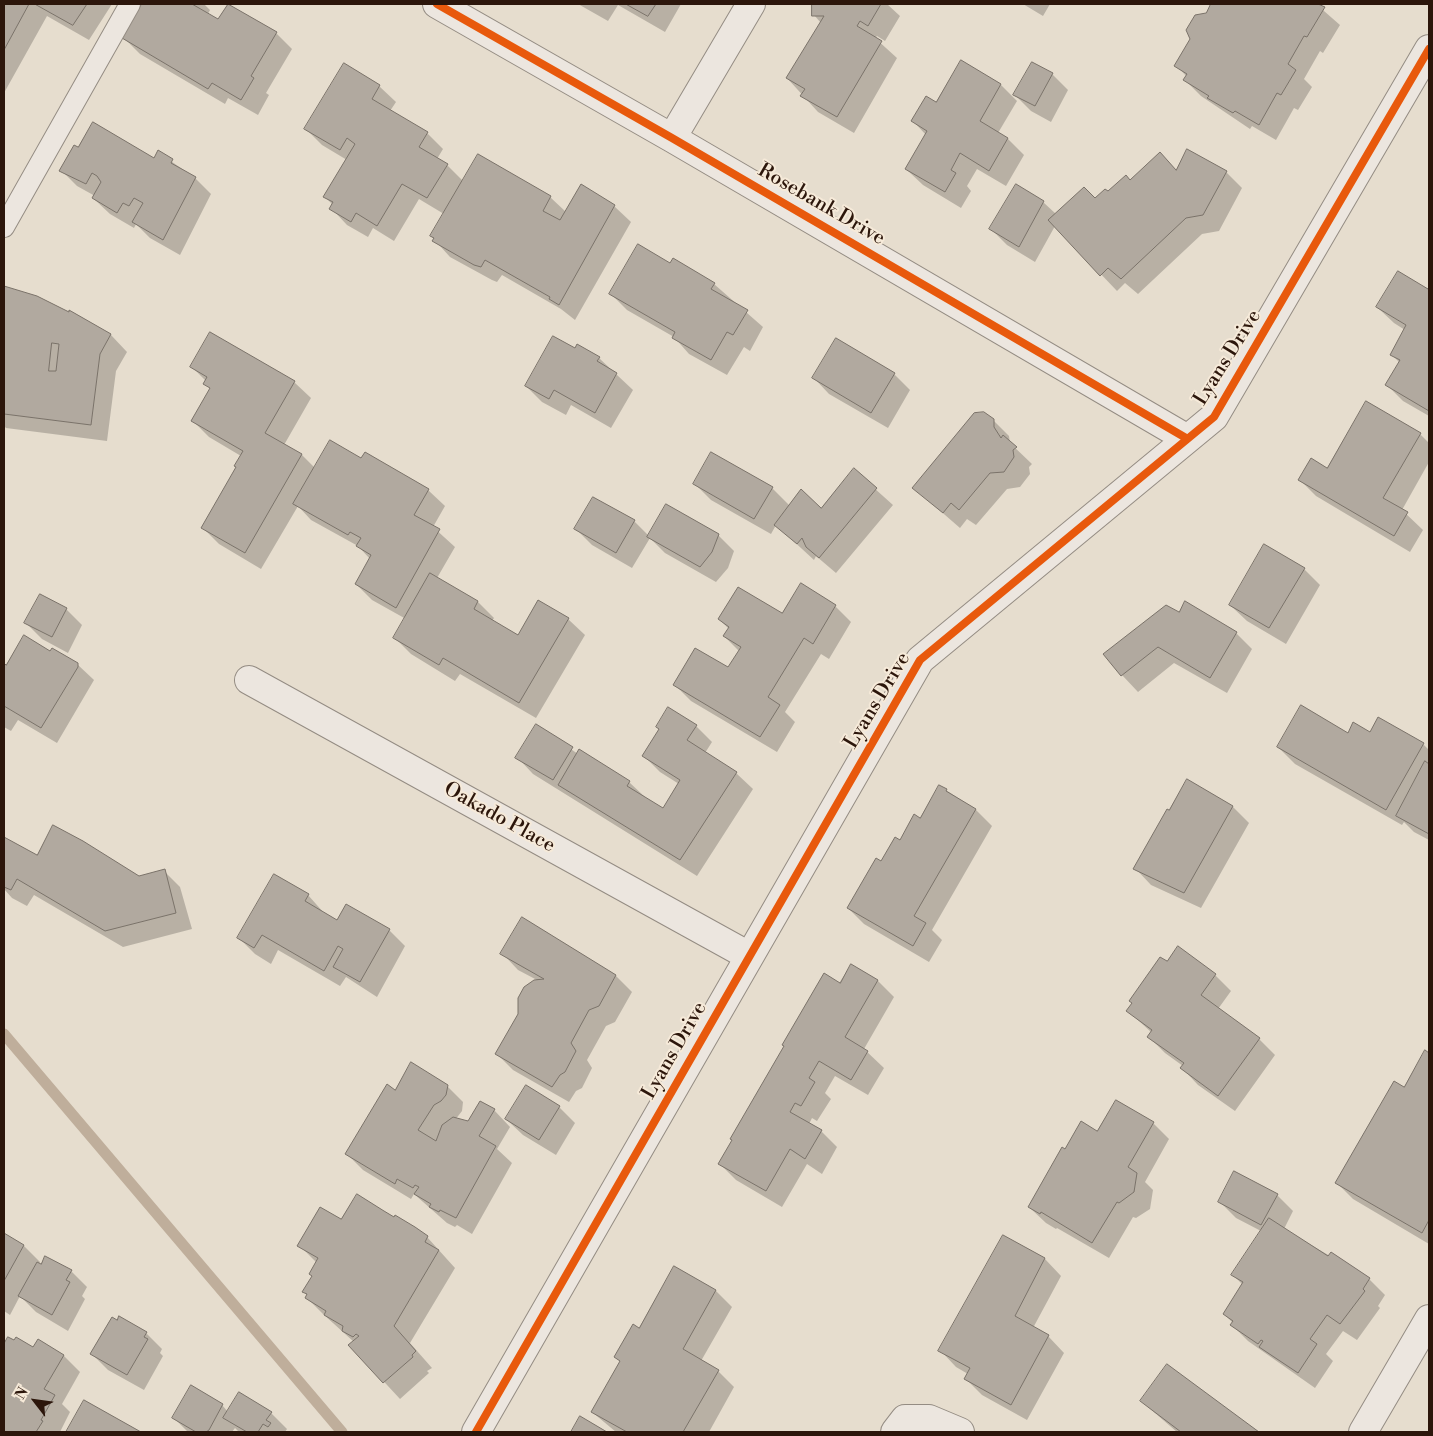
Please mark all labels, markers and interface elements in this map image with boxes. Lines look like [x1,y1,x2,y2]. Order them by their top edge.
street label: Rosebank Drive [753,159,889,251]
street label: Lyans Drive [1189,306,1267,410]
street label: Lyans Drive [840,648,916,754]
street label: Oakado Place [439,778,559,858]
street label: Lyans Drive [638,998,712,1104]
north arrow [10,1376,60,1426]
text: N [11,1384,33,1403]

